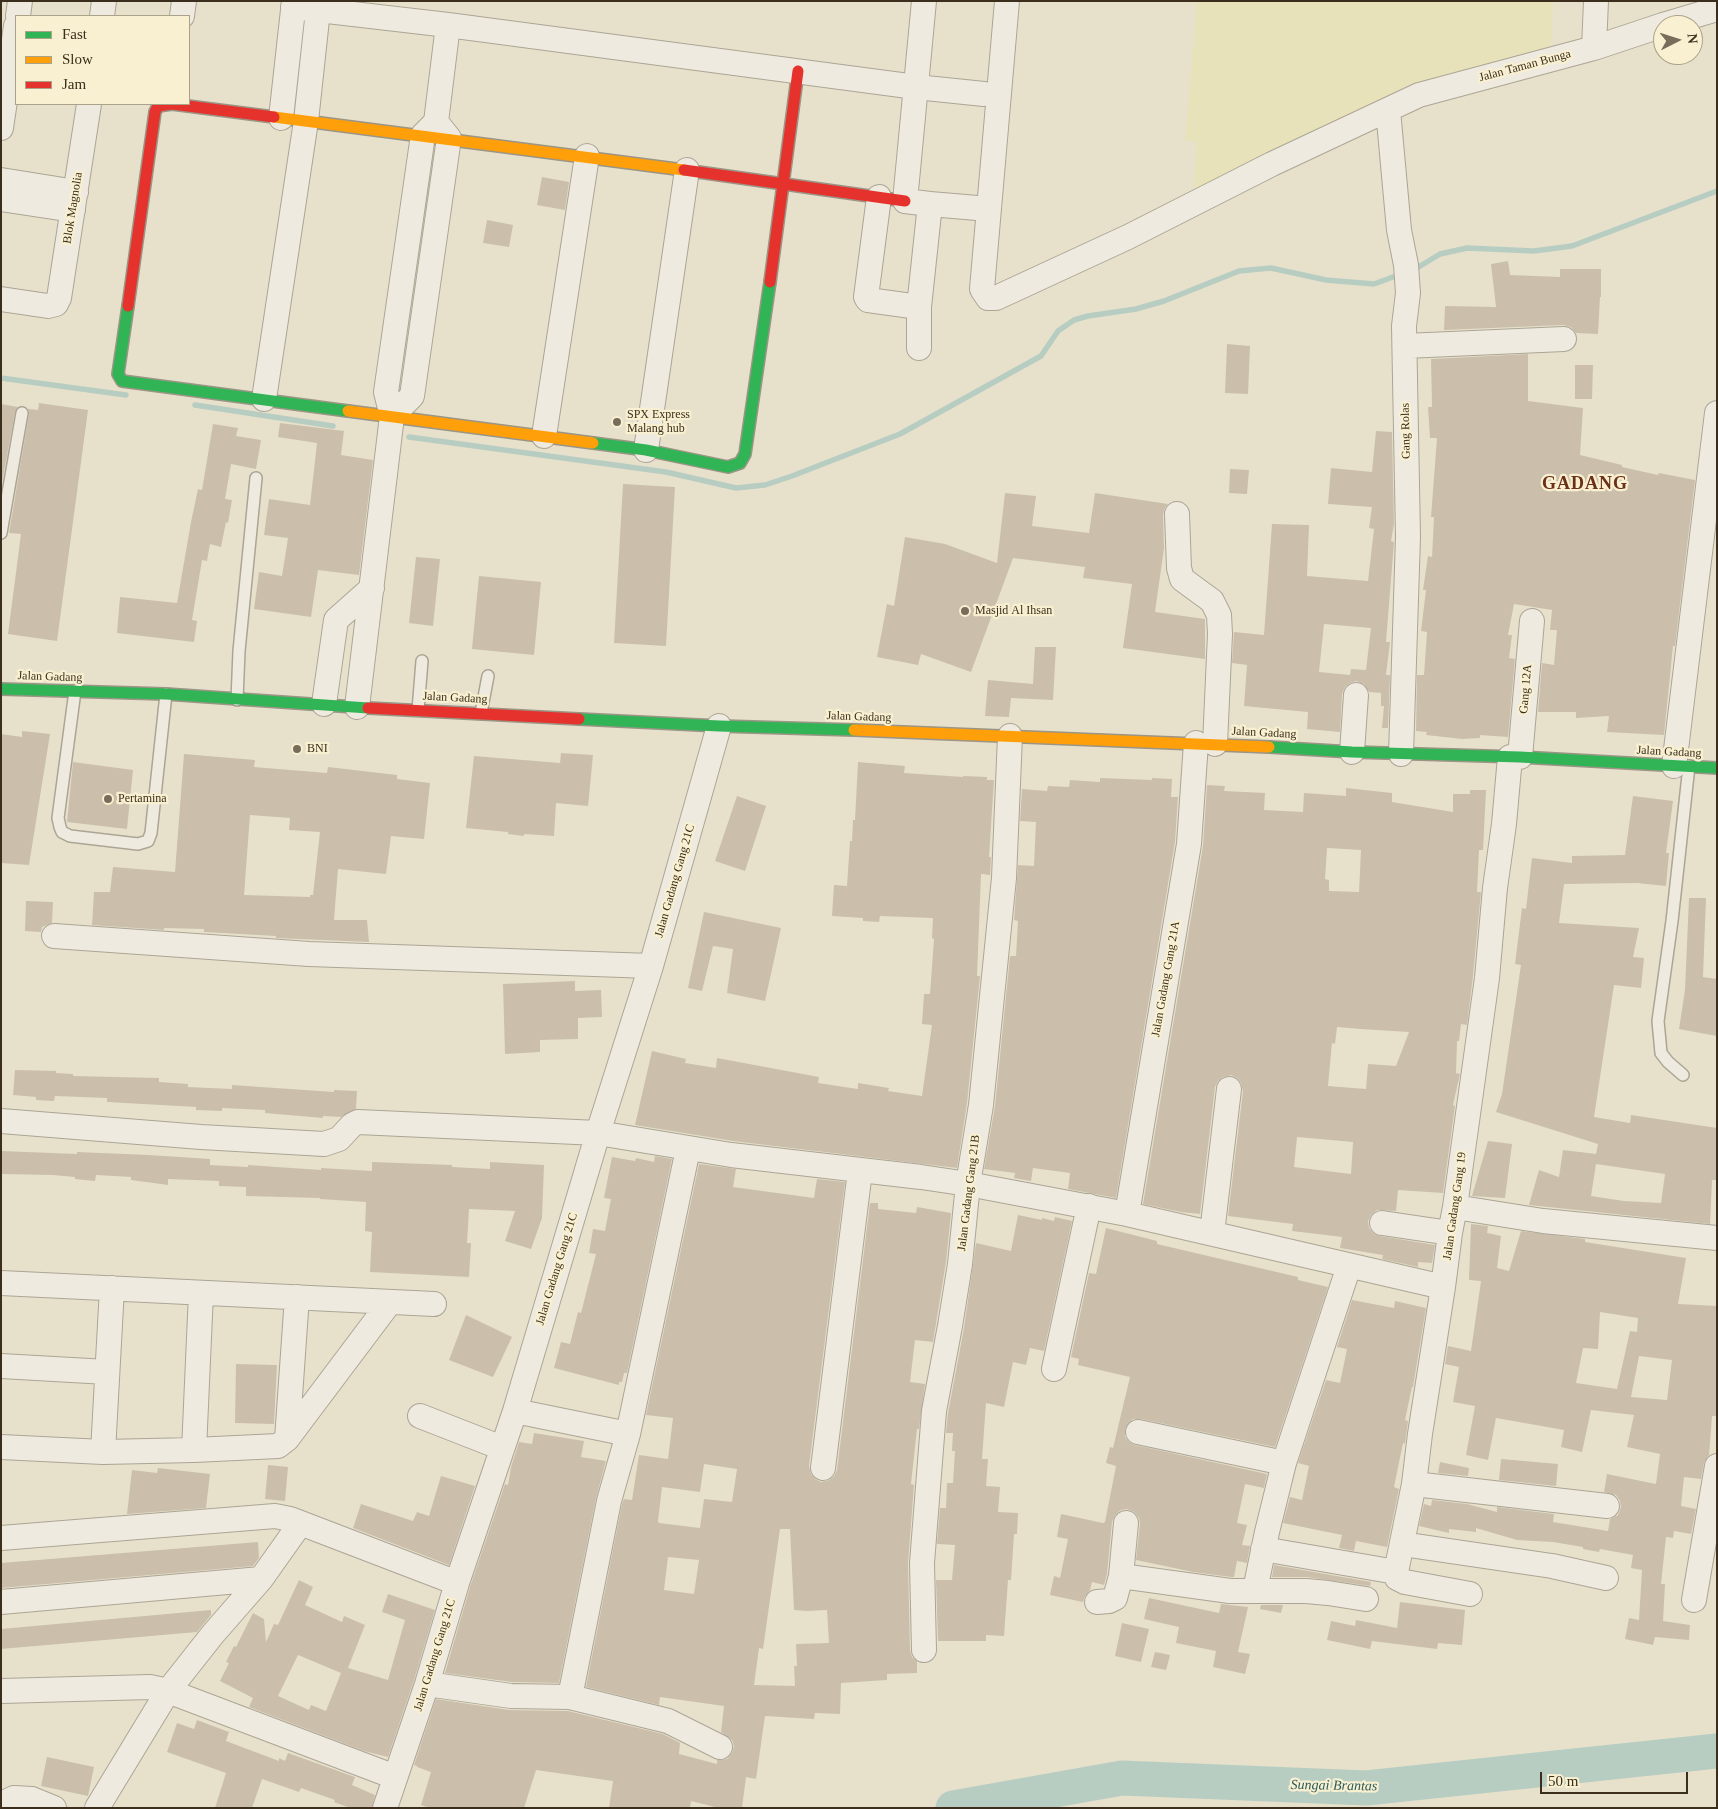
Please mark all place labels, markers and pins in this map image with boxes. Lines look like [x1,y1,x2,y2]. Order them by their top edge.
place label: SPX Express Malang hub [627,408,690,436]
marker: SPX Express Malang hub [611,416,623,428]
place label: Masjid Al Ihsan [975,604,1052,618]
marker: Masjid Al Ihsan [959,605,971,617]
place label: BNI [307,742,328,756]
marker: BNI [291,743,303,755]
place label: Pertamina [118,792,167,806]
marker: Pertamina [102,793,114,805]

